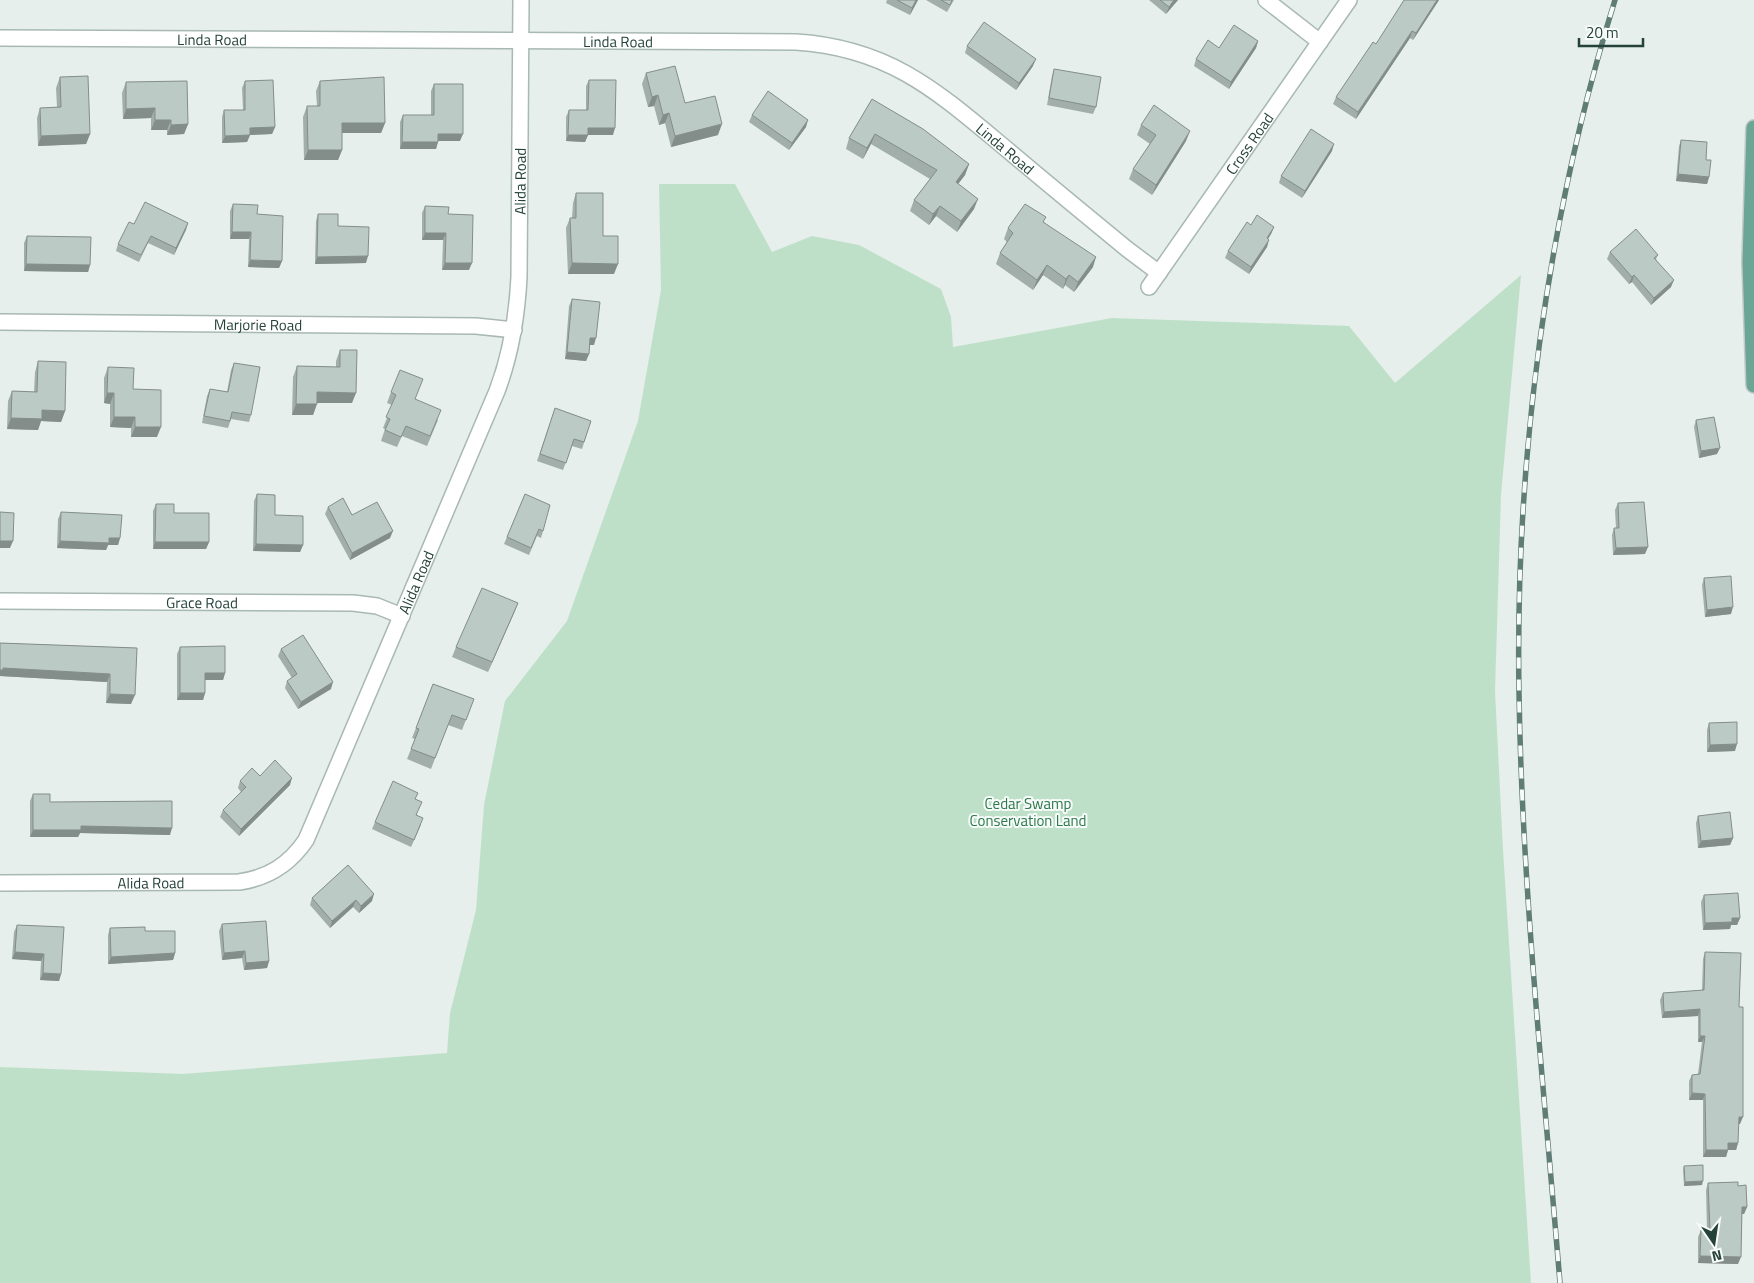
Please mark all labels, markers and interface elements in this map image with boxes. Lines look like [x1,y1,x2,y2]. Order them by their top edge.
scale bar [1579,15,1643,47]
text: 20 m [1586,21,1619,44]
street label: Linda Road [177,27,247,51]
street label: Linda Road [583,29,653,53]
street label: Cross Road [1219,108,1279,179]
street label: Linda Road [971,117,1040,180]
street label: Alida Road [508,148,531,215]
street label: Marjorie Road [214,312,302,336]
street label: Alida Road [392,547,439,617]
street label: Grace Road [166,590,238,614]
park label: Cedar Swamp Conservation Land [970,792,1086,832]
street label: Alida Road [117,871,185,894]
north arrow [1689,1218,1739,1268]
text: N [1710,1245,1724,1267]

